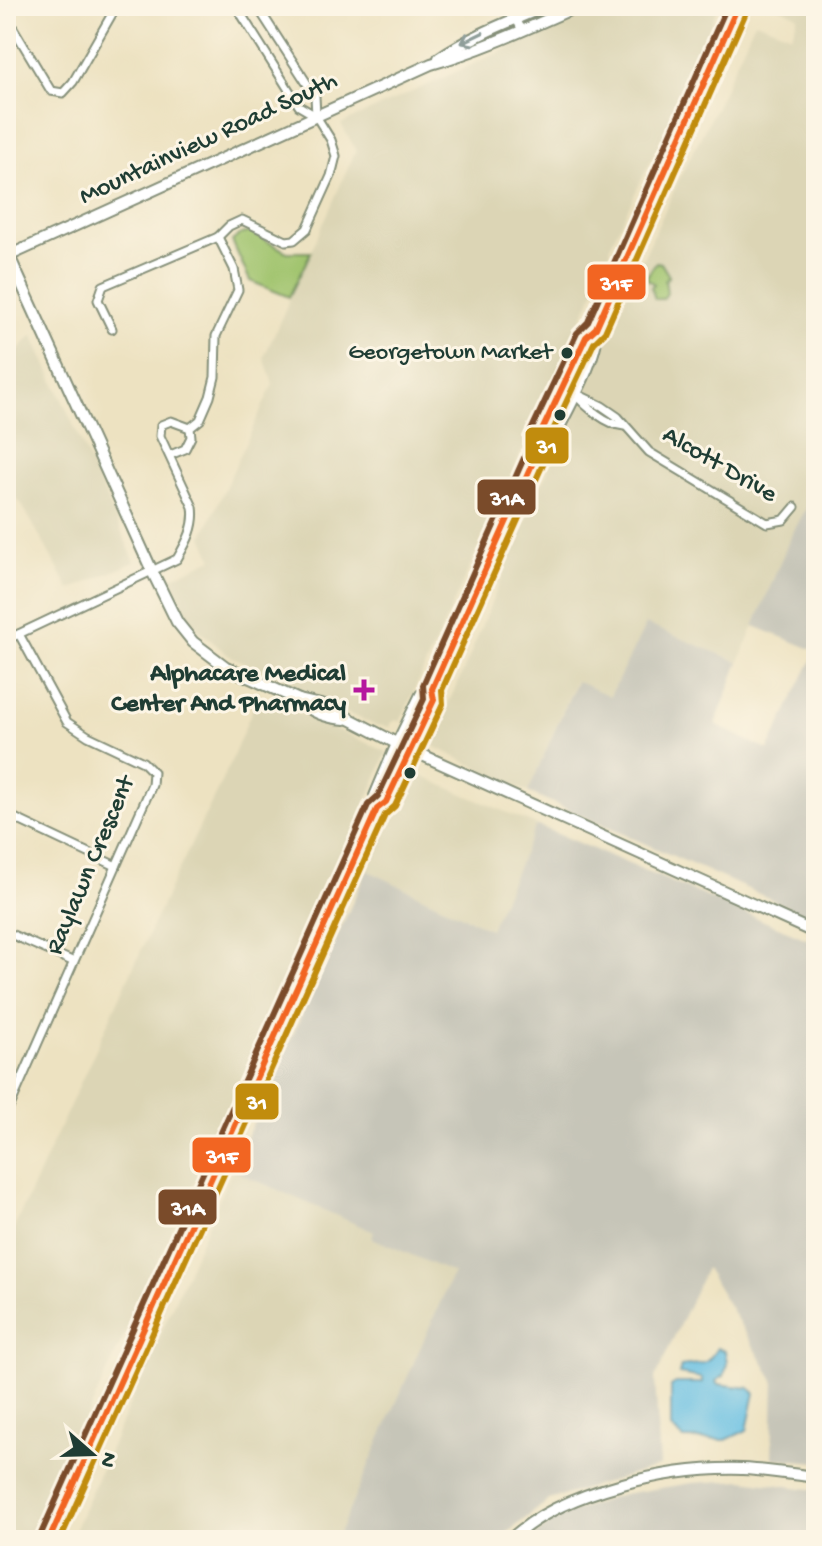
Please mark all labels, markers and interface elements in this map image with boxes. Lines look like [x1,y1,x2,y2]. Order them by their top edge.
one-way arrow [460,31,484,46]
street label: Mountainview Road South [75,67,343,213]
line badge: 31F [586,263,647,301]
text: 31F [599,273,634,299]
place label: Georgetown Market [348,339,554,368]
marker: Georgetown Market [559,345,575,361]
unlabelled marker [552,407,568,423]
street label: Alcott Drive [656,421,782,512]
line badge: 31 [524,426,570,465]
text: 31 [536,436,557,462]
line badge: 31A [476,478,537,516]
text: 31A [489,488,526,514]
place label: Alphacare Medical Center And Pharmacy [111,660,346,721]
marker: Alphacare Medical Center And Pharmacy [353,679,375,701]
unlabelled marker [402,765,418,781]
street label: Raylawn Crescent [40,770,145,960]
line badge: 31 [234,1082,280,1121]
text: 31 [246,1092,267,1118]
line badge: 31F [191,1136,252,1174]
text: 31F [205,1146,240,1172]
line badge: 31A [157,1188,218,1226]
text: 31A [170,1198,207,1224]
north arrow [52,1414,132,1494]
text: N [92,1448,122,1471]

